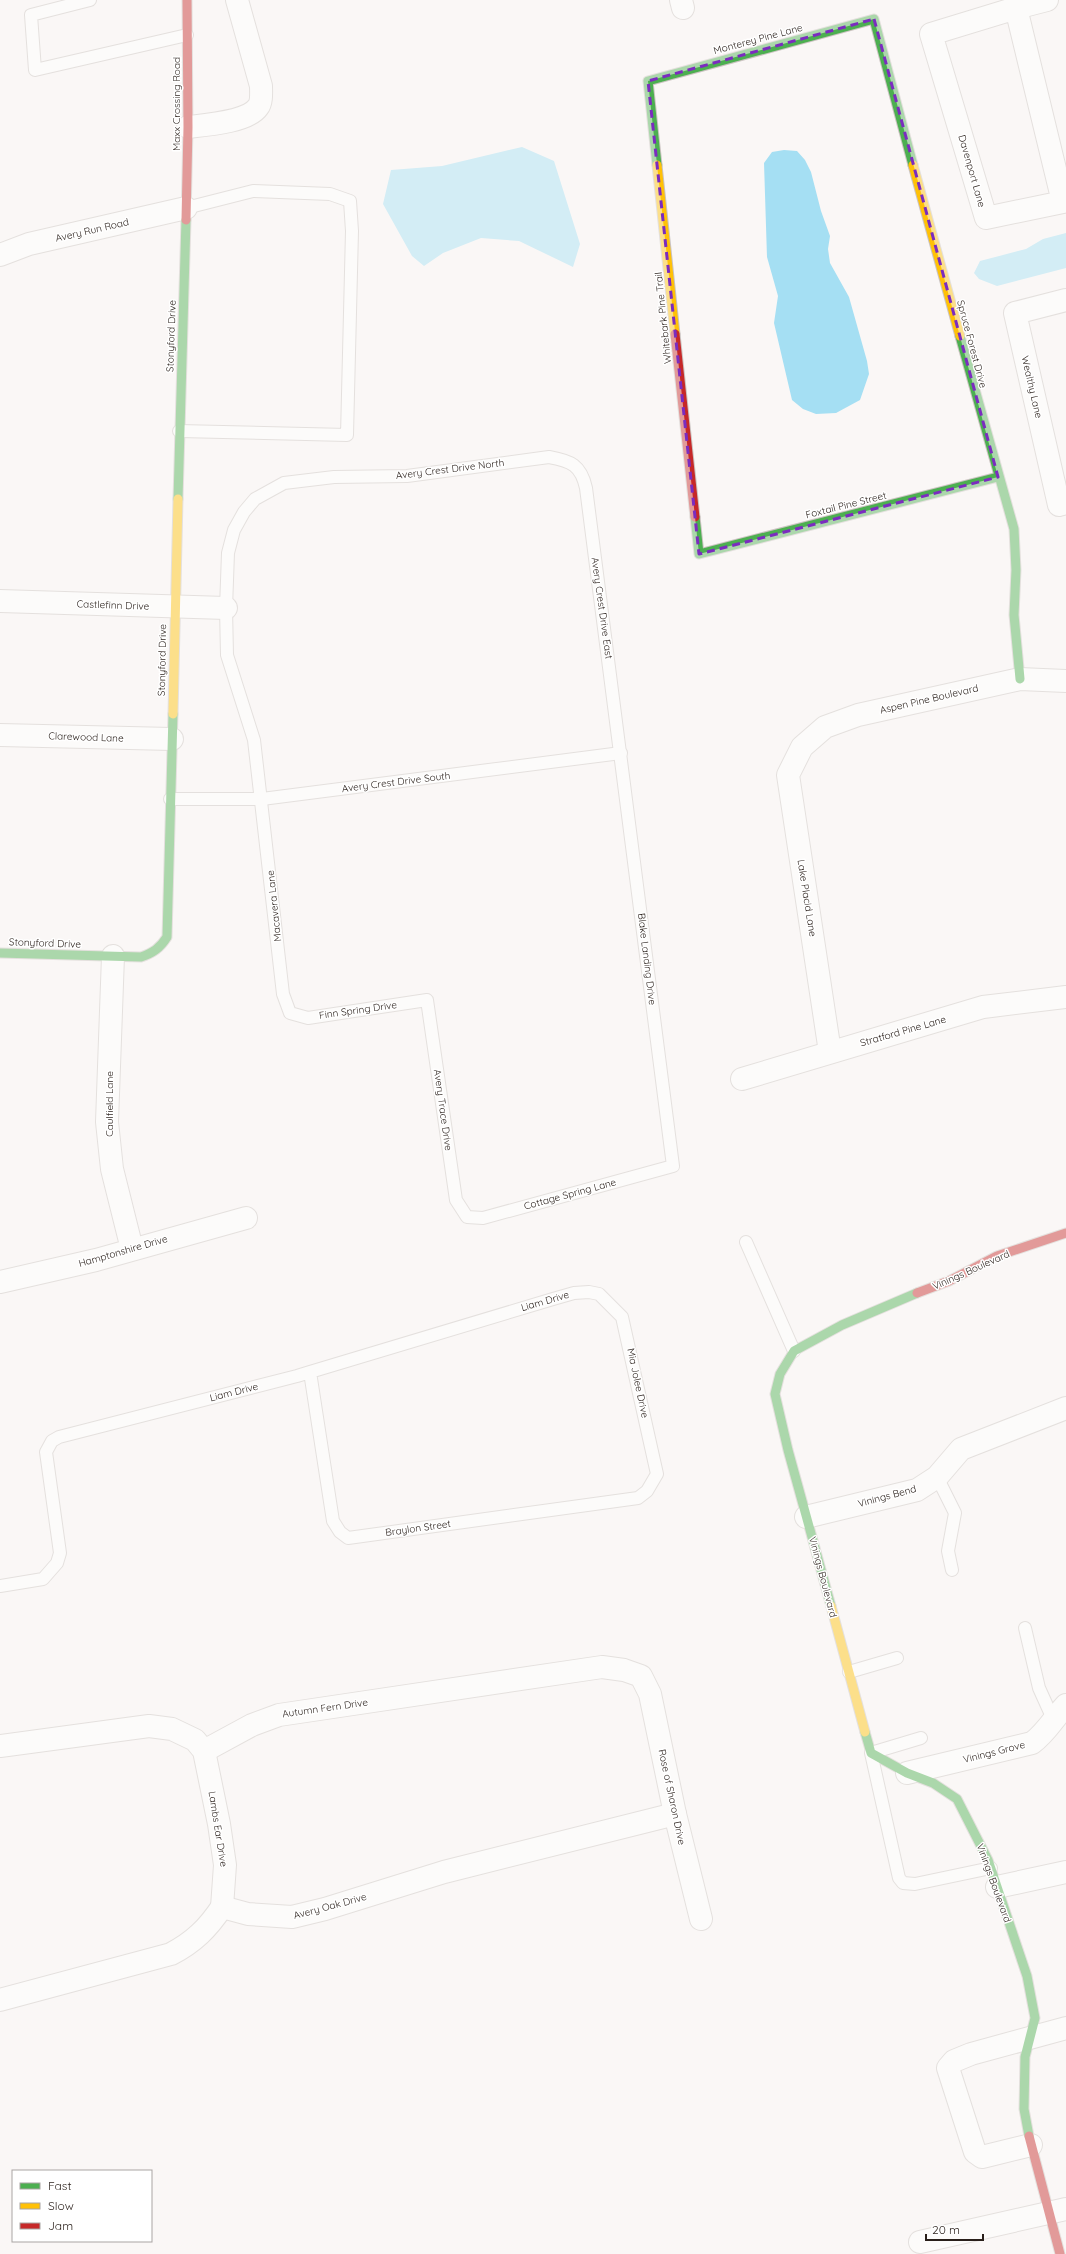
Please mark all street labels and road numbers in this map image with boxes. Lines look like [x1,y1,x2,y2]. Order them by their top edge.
street label: Monterey Pine Lane [712,21,804,57]
street label: Maxx Crossing Road [170,57,183,151]
street label: Davenport Lane [955,133,989,209]
street label: Avery Run Road [54,215,130,245]
street label: Whitebark Pine Trail [652,271,674,365]
street label: Stonyford Drive [163,299,179,372]
street label: Spruce Forest Drive [954,299,990,390]
street label: Wealthy Lane [1018,354,1046,420]
street label: Avery Crest Drive North [395,456,505,482]
street label: Foxtail Pine Street [804,489,888,521]
street label: Avery Crest Drive East [588,556,616,660]
street label: Castlefinn Drive [76,597,150,613]
street label: Stonyford Drive [155,623,169,696]
street label: Aspen Pine Boulevard [878,681,980,717]
street label: Clarewood Lane [48,729,124,745]
street label: Avery Crest Drive South [341,769,451,795]
street label: Lake Placid Lane [794,858,820,938]
street label: Macavera Lane [264,869,284,942]
street label: Blake Landing Drive [635,912,659,1006]
street label: Stonyford Drive [9,935,82,951]
street label: Finn Spring Drive [318,998,398,1022]
street label: Stratford Pine Lane [859,1012,948,1049]
street label: Avery Trace Drive [431,1068,455,1152]
street label: Caulfield Lane [103,1071,116,1137]
street label: Cottage Spring Lane [522,1175,618,1213]
street label: Hamptonshire Drive [77,1232,169,1270]
street label: Vinings Boulevard [930,1247,1012,1293]
street label: Liam Drive [519,1288,571,1314]
street label: Mia Jolee Drive [624,1347,652,1420]
street label: Liam Drive [208,1380,260,1404]
street label: Vinings Bend [856,1482,918,1510]
street label: Braylon Street [384,1517,452,1539]
street label: Vinings Boulevard [806,1535,840,1619]
street label: Autumn Fern Drive [281,1696,369,1720]
street label: Vinings Grove [962,1738,1027,1766]
street label: Rose of Sharon Drive [655,1748,689,1846]
street label: Lambs Ear Drive [206,1790,230,1868]
street label: Vinings Boulevard [974,1842,1014,1924]
street label: Avery Oak Drive [292,1890,368,1922]

